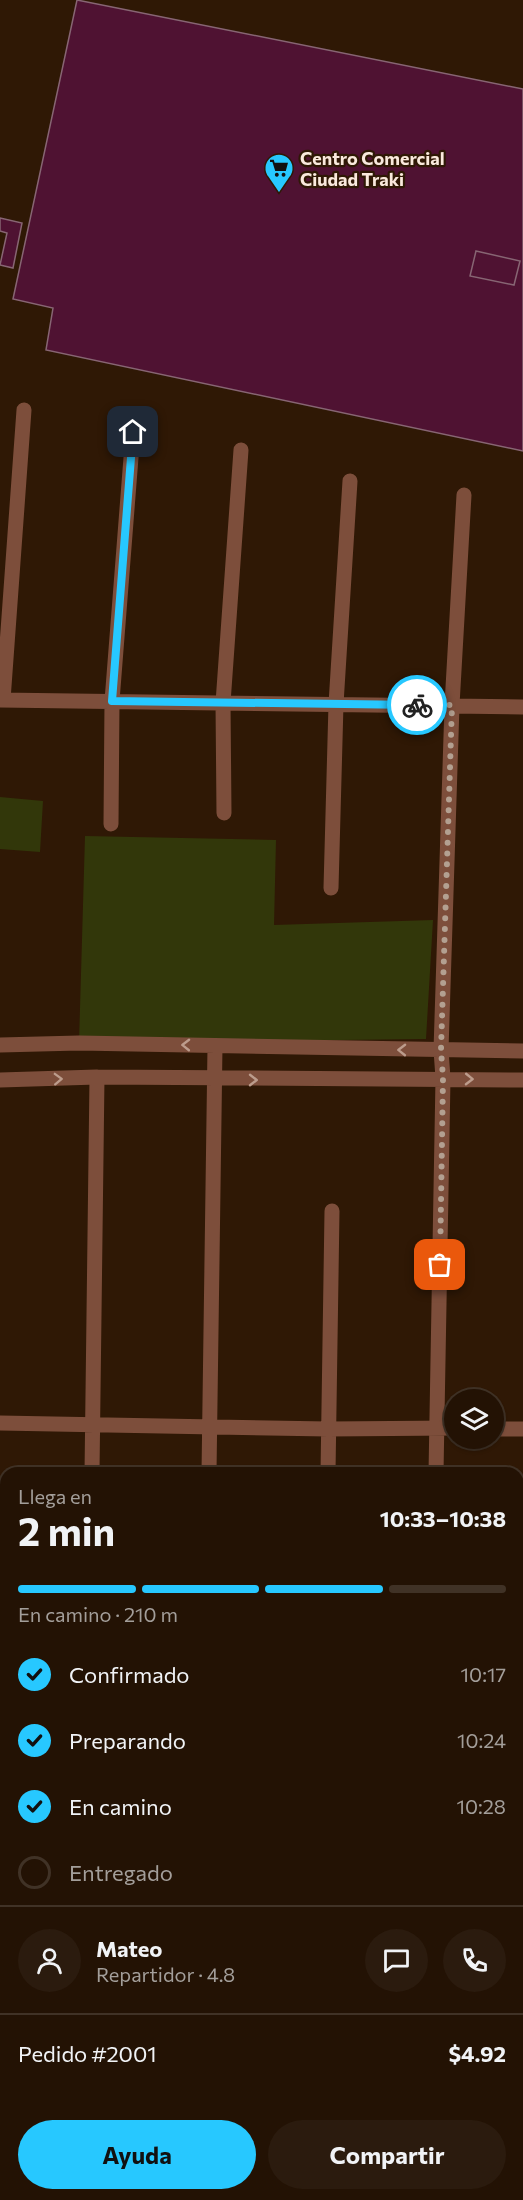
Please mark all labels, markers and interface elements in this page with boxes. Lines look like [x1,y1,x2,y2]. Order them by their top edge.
place label: Centro Comercial Ciudad Traki [300,147,445,190]
supermarket icon: Centro Comercial Ciudad Traki [263,152,295,194]
pin [107,406,158,457]
icon: home [116,415,149,448]
courier [387,675,447,735]
icon: bike [401,689,434,722]
one-way arrow [181,1039,190,1052]
one-way arrow [397,1043,406,1056]
one-way arrow [54,1072,63,1085]
one-way arrow [465,1072,474,1085]
one-way arrow [249,1074,258,1086]
pin [414,1239,465,1290]
icon: bag [423,1248,456,1281]
map controls [444,1389,504,1449]
button: layers [444,1389,504,1449]
text: Llega en [18,1484,92,1508]
text: 10:33–10:38 [380,1505,506,1532]
text: 2 min [18,1506,115,1554]
text: En camino · 210 m [18,1602,178,1626]
icon: check [18,1658,51,1691]
text: Confirmado [69,1661,190,1688]
text: 10:17 [461,1662,506,1686]
icon: check [18,1724,51,1757]
text: Preparando [69,1727,186,1754]
text: 10:24 [457,1728,506,1752]
icon: check [18,1790,51,1823]
text: En camino [69,1793,172,1820]
text: 10:28 [457,1794,506,1818]
text: Entregado [69,1859,173,1886]
button: person [18,1929,81,1992]
button: chat [365,1929,428,1992]
button: phone [443,1929,506,1992]
text: Mateo [96,1935,163,1962]
text: Repartidor · 4.8 [96,1962,235,1986]
text: Pedido #2001 [18,2040,157,2067]
text: $4.92 [448,2040,506,2067]
button: Ayuda [18,2120,256,2189]
button: Compartir [268,2120,506,2189]

